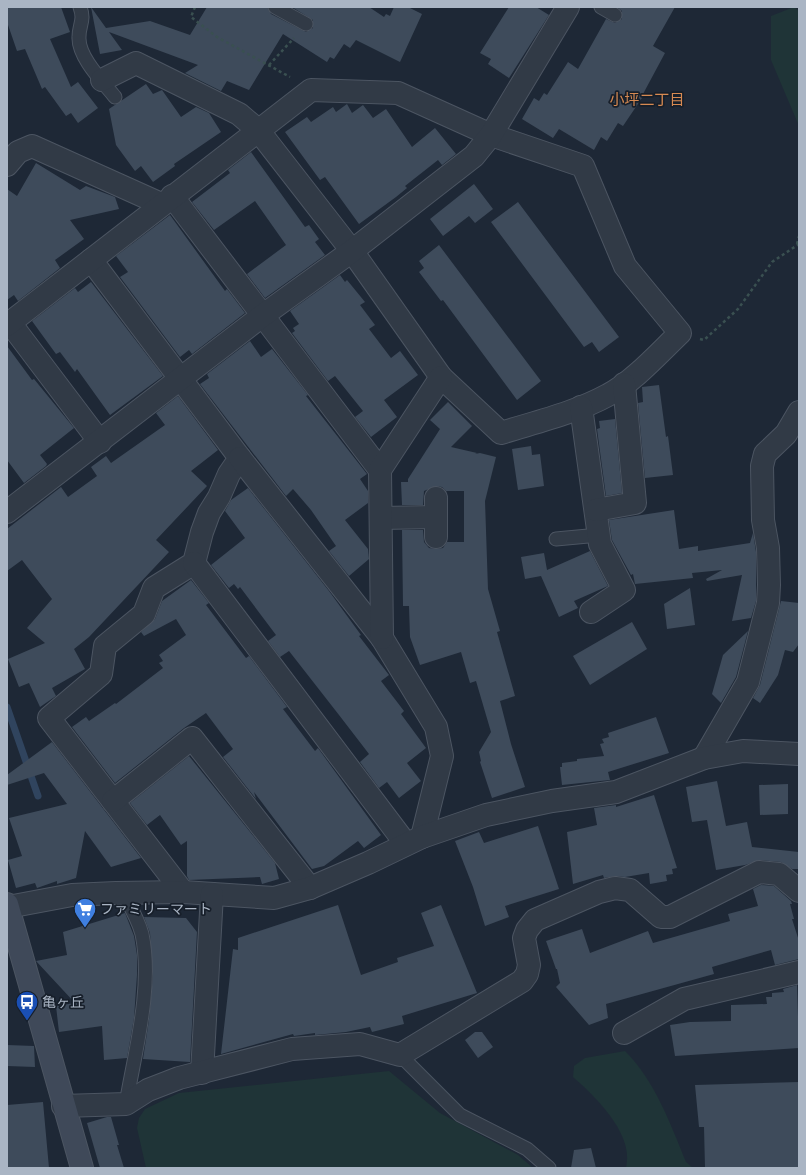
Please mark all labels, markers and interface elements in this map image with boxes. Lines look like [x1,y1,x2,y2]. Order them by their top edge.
district label: 小坪二丁目 [609,90,685,109]
supermarket icon: ファミリーマート [72,896,98,929]
place label: ファミリーマート [100,900,212,918]
bus stop icon: 亀ヶ丘 [14,989,40,1022]
place label: 亀ヶ丘 [42,993,84,1011]

